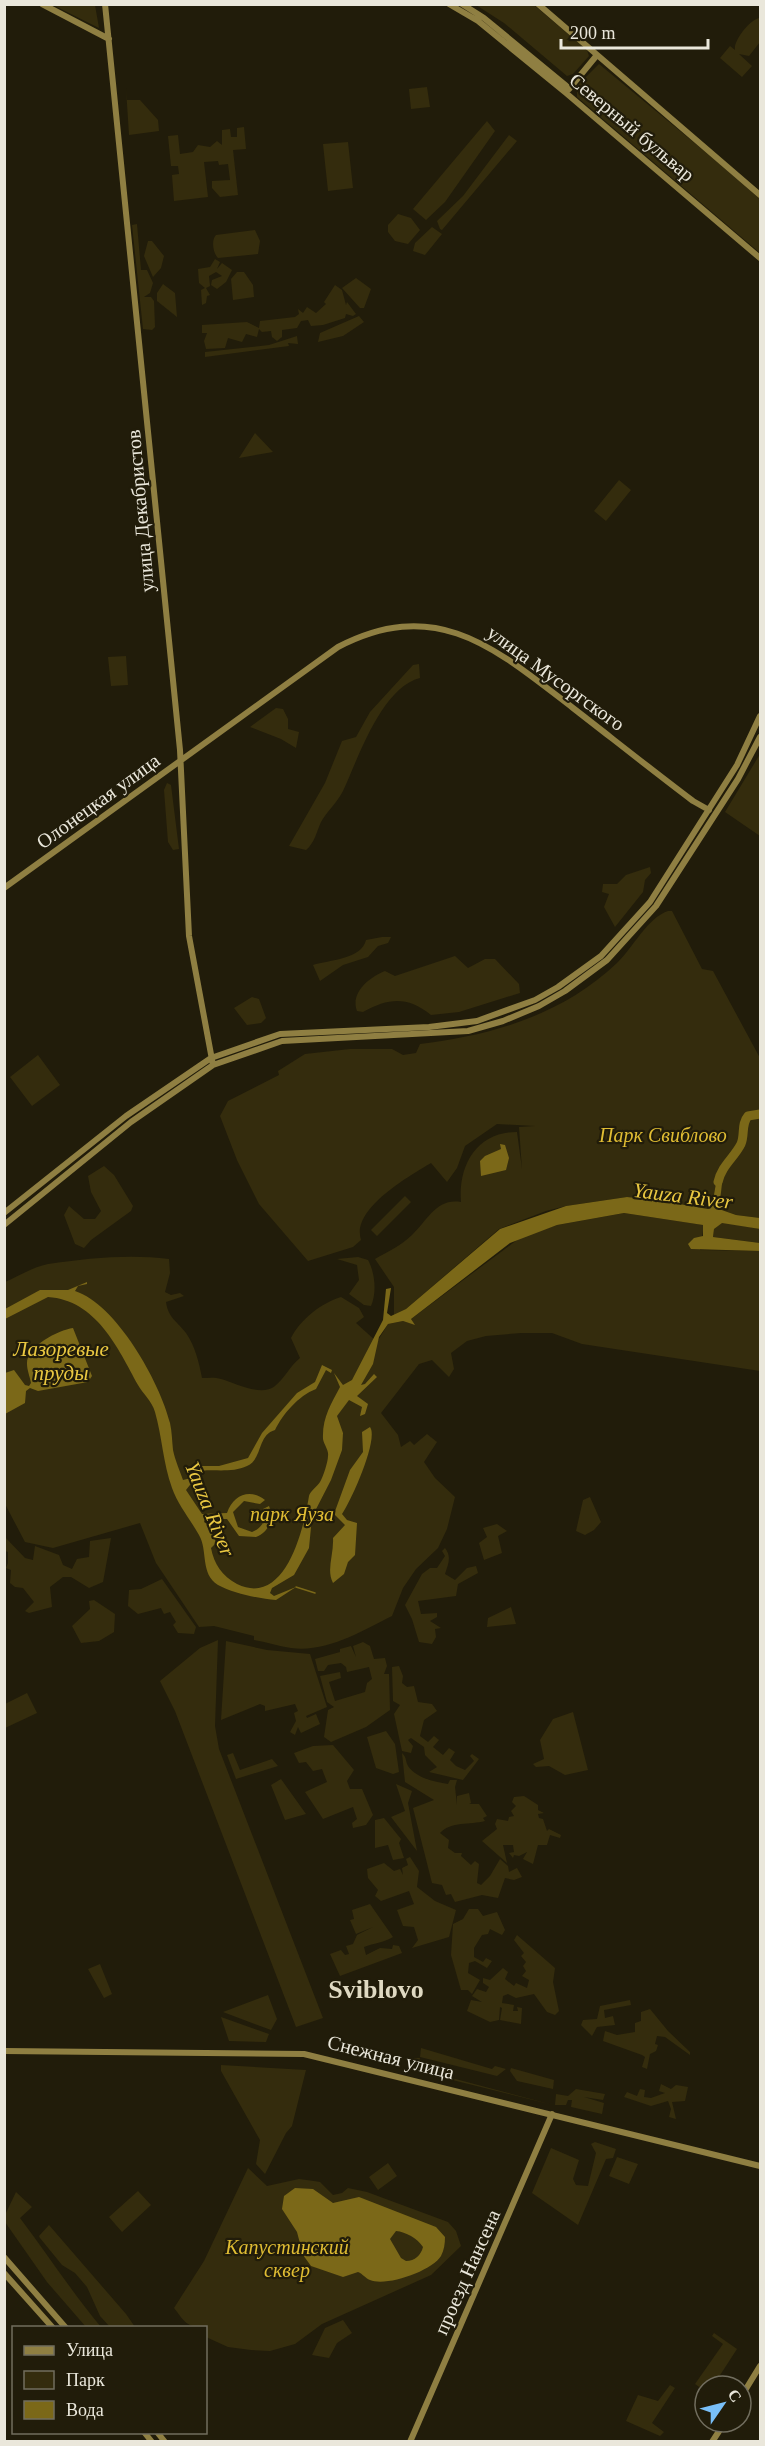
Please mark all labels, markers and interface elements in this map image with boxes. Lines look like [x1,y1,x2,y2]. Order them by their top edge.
scale bar [561,12,708,50]
text: 200 m [570,23,616,43]
street label: Северный бульвар [564,68,699,186]
street label: улица Декабристов [122,429,159,593]
street label: улица Мусоргского [483,621,629,736]
street label: Олонецкая улица [32,749,164,854]
park label: Парк Свиблово [598,1124,727,1147]
water label: Yauza River [632,1178,735,1214]
water label: Лазоревые пруды [12,1337,109,1385]
water label: Yauza River [180,1458,240,1561]
park label: парк Яуза [250,1503,334,1526]
district label: Sviblovo [328,1975,424,2004]
street label: Снежная улица [325,2031,457,2084]
street label: проезд Нансена [430,2206,505,2338]
park label: Капустинский сквер [224,2236,349,2282]
legend [12,2326,207,2434]
text: Улица [66,2340,113,2360]
text: Парк [66,2370,105,2390]
north arrow [693,2374,753,2434]
text: С [725,2386,745,2405]
text: Вода [66,2400,104,2420]

